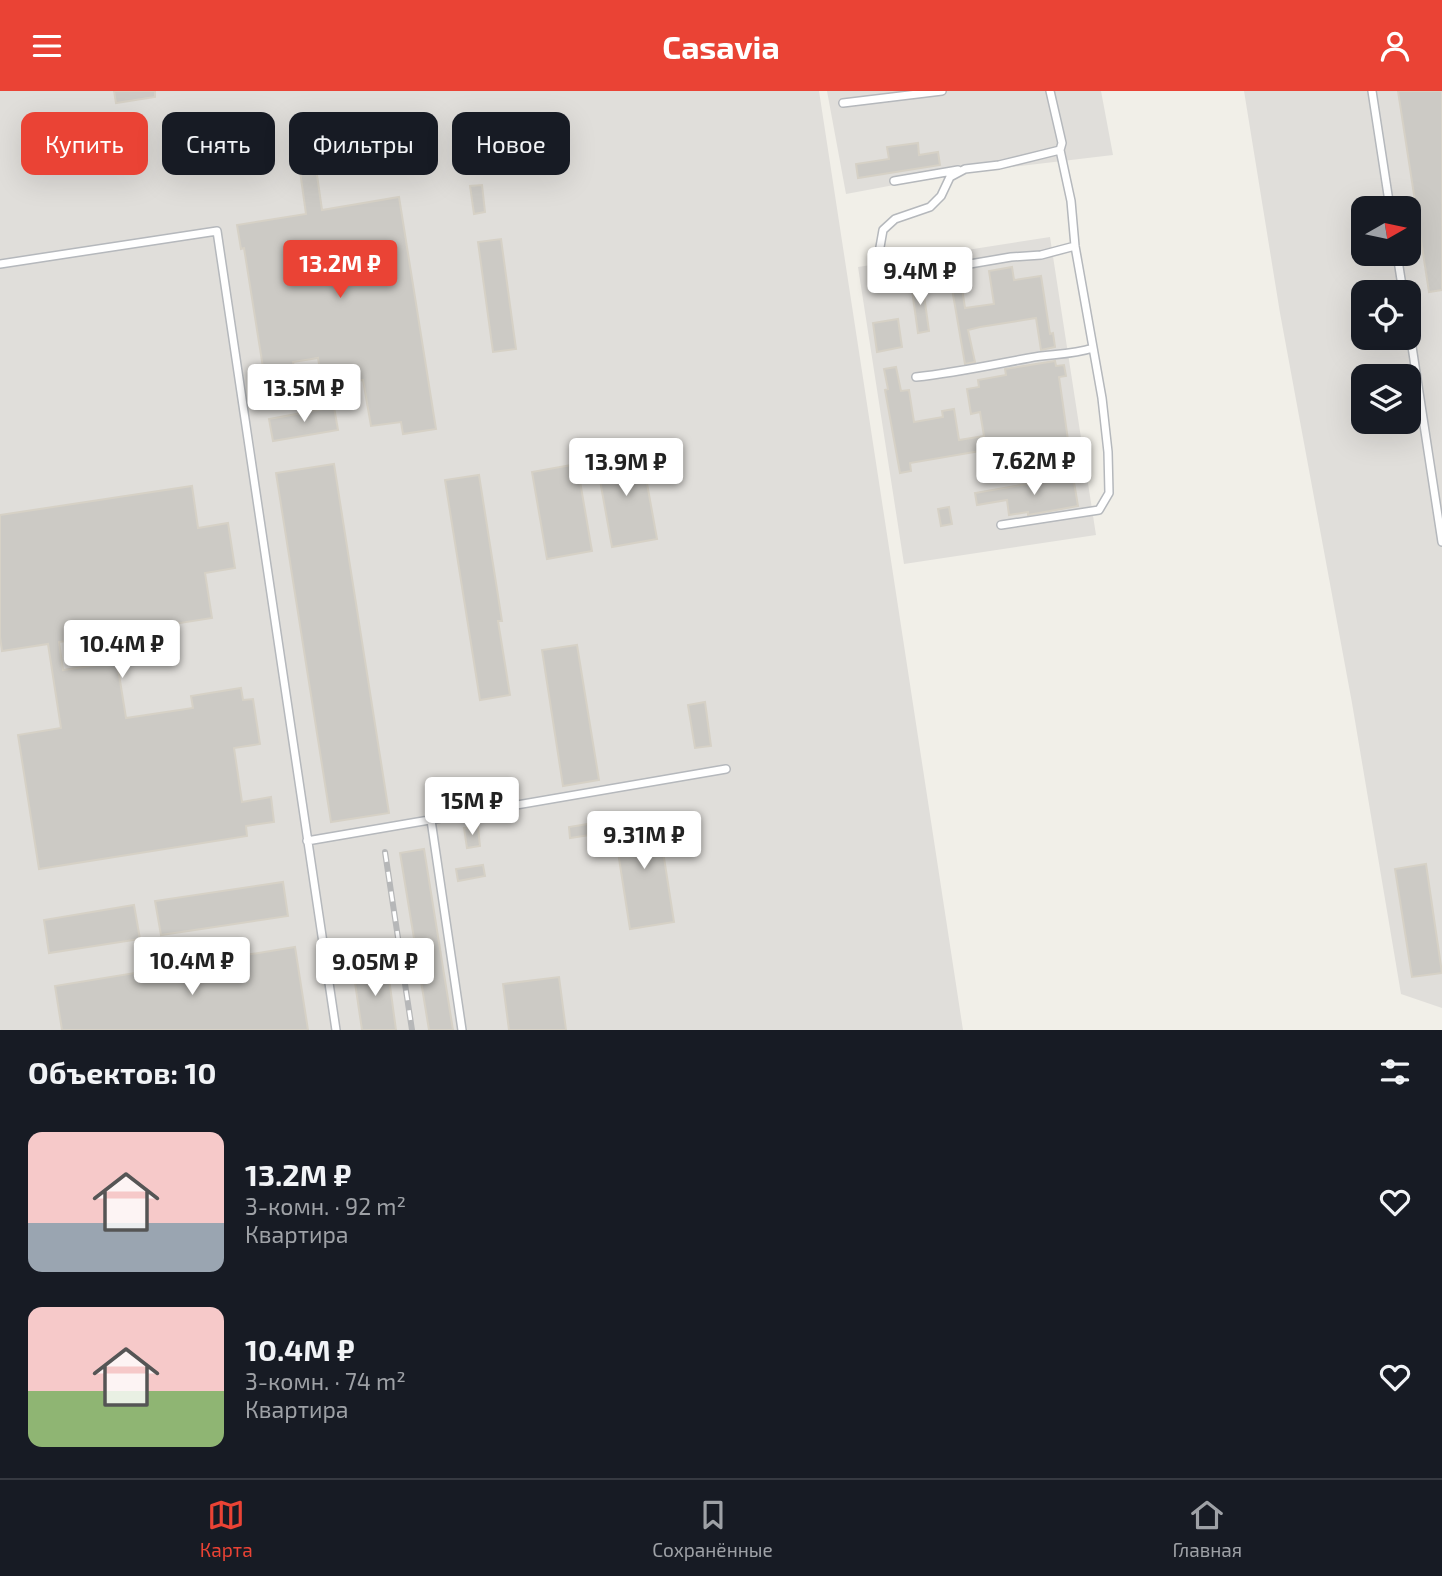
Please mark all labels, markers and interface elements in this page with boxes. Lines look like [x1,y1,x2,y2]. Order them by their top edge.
icon: menu [28,27,66,65]
text: Casavia [662,27,780,65]
icon: person [1376,27,1414,65]
chip: Купить [21,112,148,175]
chip: Снять [162,112,275,175]
chip: Фильтры [289,112,438,175]
chip: Новое [452,112,570,175]
north arrow [1351,196,1421,266]
map controls [1351,196,1421,434]
pin: 13.2M ₽ [275,241,405,300]
pin: 9.4M ₽ [863,247,977,307]
text: 13.2M ₽ [299,249,381,277]
text: 9.4M ₽ [883,256,957,284]
button: locate [1351,280,1421,350]
button: layers [1351,364,1421,434]
pin: 13.5M ₽ [239,365,369,424]
text: 13.5M ₽ [264,373,344,401]
pin: 7.62M ₽ [969,437,1099,497]
pin: 13.9M ₽ [561,439,691,498]
text: 7.62M ₽ [992,446,1076,474]
text: 13.9M ₽ [585,447,667,475]
pin: 10.4M ₽ [57,621,187,680]
text: 10.4M ₽ [80,629,164,657]
pin: 15M ₽ [423,777,521,837]
text: 15M ₽ [441,786,503,814]
pin: 9.31M ₽ [579,811,709,871]
text: 9.31M ₽ [603,820,685,848]
pin: 10.4M ₽ [127,937,257,997]
pin: 9.05M ₽ [310,939,440,998]
text: 10.4M ₽ [150,946,234,974]
text: 9.05M ₽ [332,947,418,975]
icon: filters [1376,1053,1414,1091]
text: Объектов: 10 [28,1054,216,1090]
text: 13.2M ₽ [245,1156,351,1192]
icon: home [84,1160,168,1244]
icon: heart [1376,1183,1414,1221]
text: 3-комн. · 92 m² [245,1192,406,1220]
text: Квартира [245,1220,349,1248]
text: 10.4M ₽ [245,1331,355,1367]
icon: home [84,1335,168,1419]
icon: heart [1376,1358,1414,1396]
text: 3-комн. · 74 m² [245,1367,406,1395]
text: Квартира [245,1395,349,1423]
tab: Карта [200,1496,253,1561]
tab: Сохранённые [652,1496,773,1561]
tab: Главная [1172,1496,1242,1561]

